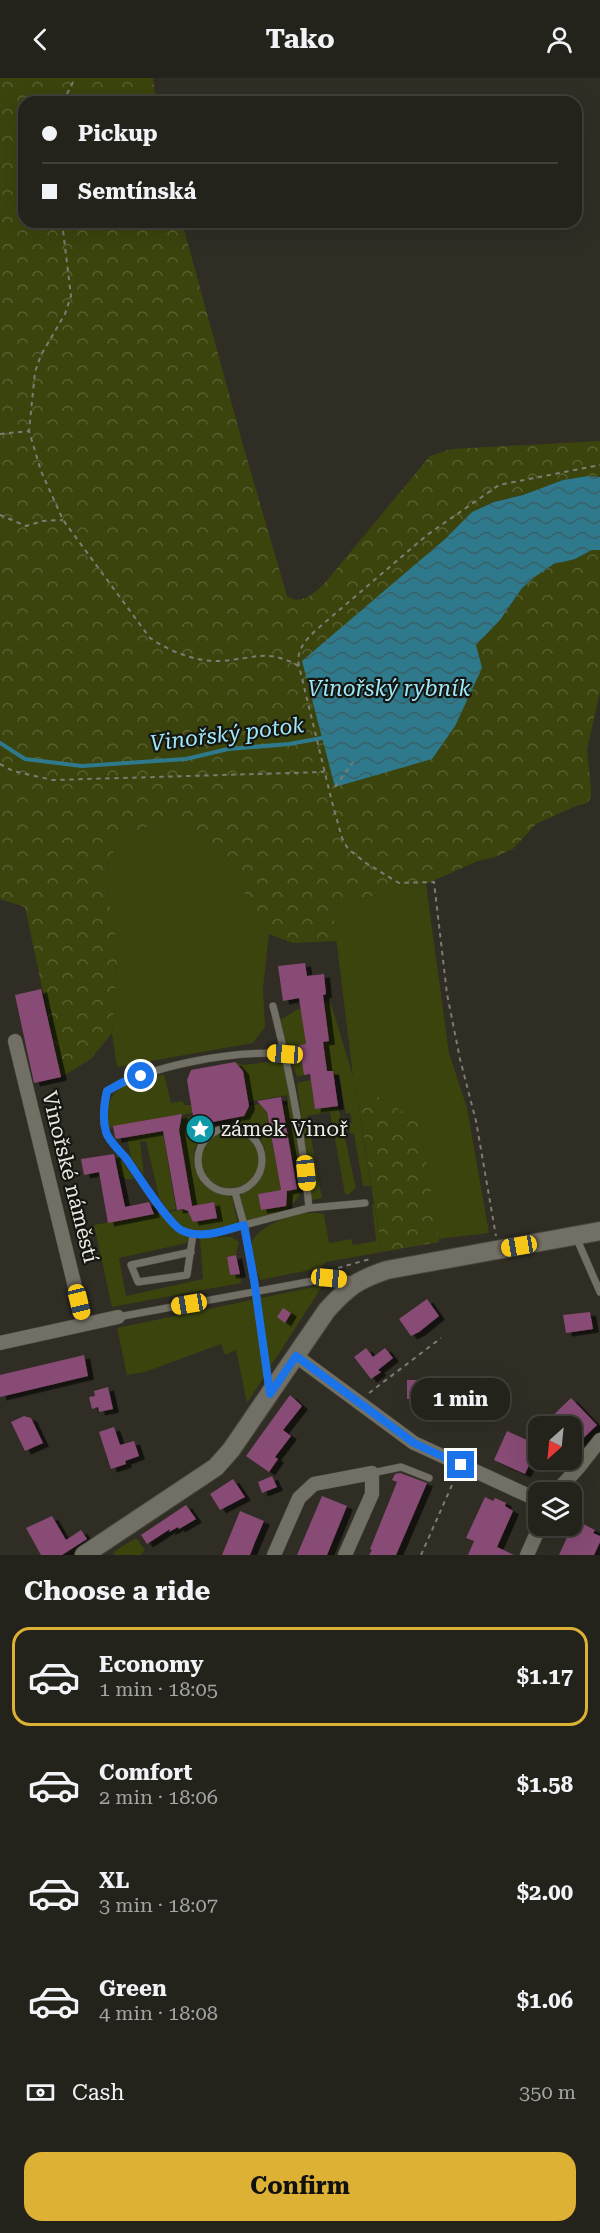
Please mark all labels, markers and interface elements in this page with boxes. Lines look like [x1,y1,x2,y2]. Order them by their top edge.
icon: back [24,23,57,56]
text: Tako [265,23,335,55]
icon: person [543,23,576,56]
text: Pickup [78,121,158,146]
text: Semtínská [78,179,197,204]
water label: Vinořský rybník [308,676,471,701]
water label: Vinořský potok [149,712,306,756]
car [266,1044,304,1064]
route start [127,1062,154,1089]
street label: Vinořské náměstí [37,1089,103,1266]
place icon: zámek Vinoř [184,1113,216,1145]
place label: zámek Vinoř [221,1117,348,1141]
car [295,1154,317,1192]
car [500,1234,538,1258]
car [310,1267,348,1289]
car [66,1282,92,1322]
car [170,1292,208,1316]
callout: 1 min [412,1378,510,1420]
text: 1 min [433,1387,488,1411]
north arrow [528,1416,582,1470]
map controls [528,1416,582,1536]
route end [447,1451,474,1478]
button: layers [528,1482,582,1536]
text: Choose a ride [24,1575,210,1607]
icon: car [27,1650,81,1704]
text: Economy [99,1652,203,1677]
text: $1.17 [517,1664,573,1689]
text: 1 min · 18:05 [99,1677,218,1701]
icon: car [27,1758,81,1812]
text: Comfort [99,1760,192,1785]
text: $1.58 [517,1772,573,1797]
text: 2 min · 18:06 [99,1785,218,1809]
icon: car [27,1866,81,1920]
text: XL [99,1868,129,1893]
text: $2.00 [517,1880,573,1905]
text: 3 min · 18:07 [99,1893,218,1917]
icon: car [27,1974,81,2028]
text: Green [99,1976,167,2001]
text: $1.06 [517,1988,573,2013]
text: 4 min · 18:08 [99,2001,218,2025]
icon: cash [24,2076,57,2109]
text: Cash [72,2080,124,2105]
text: 350 m [519,2080,576,2104]
button: Confirm [24,2152,576,2221]

